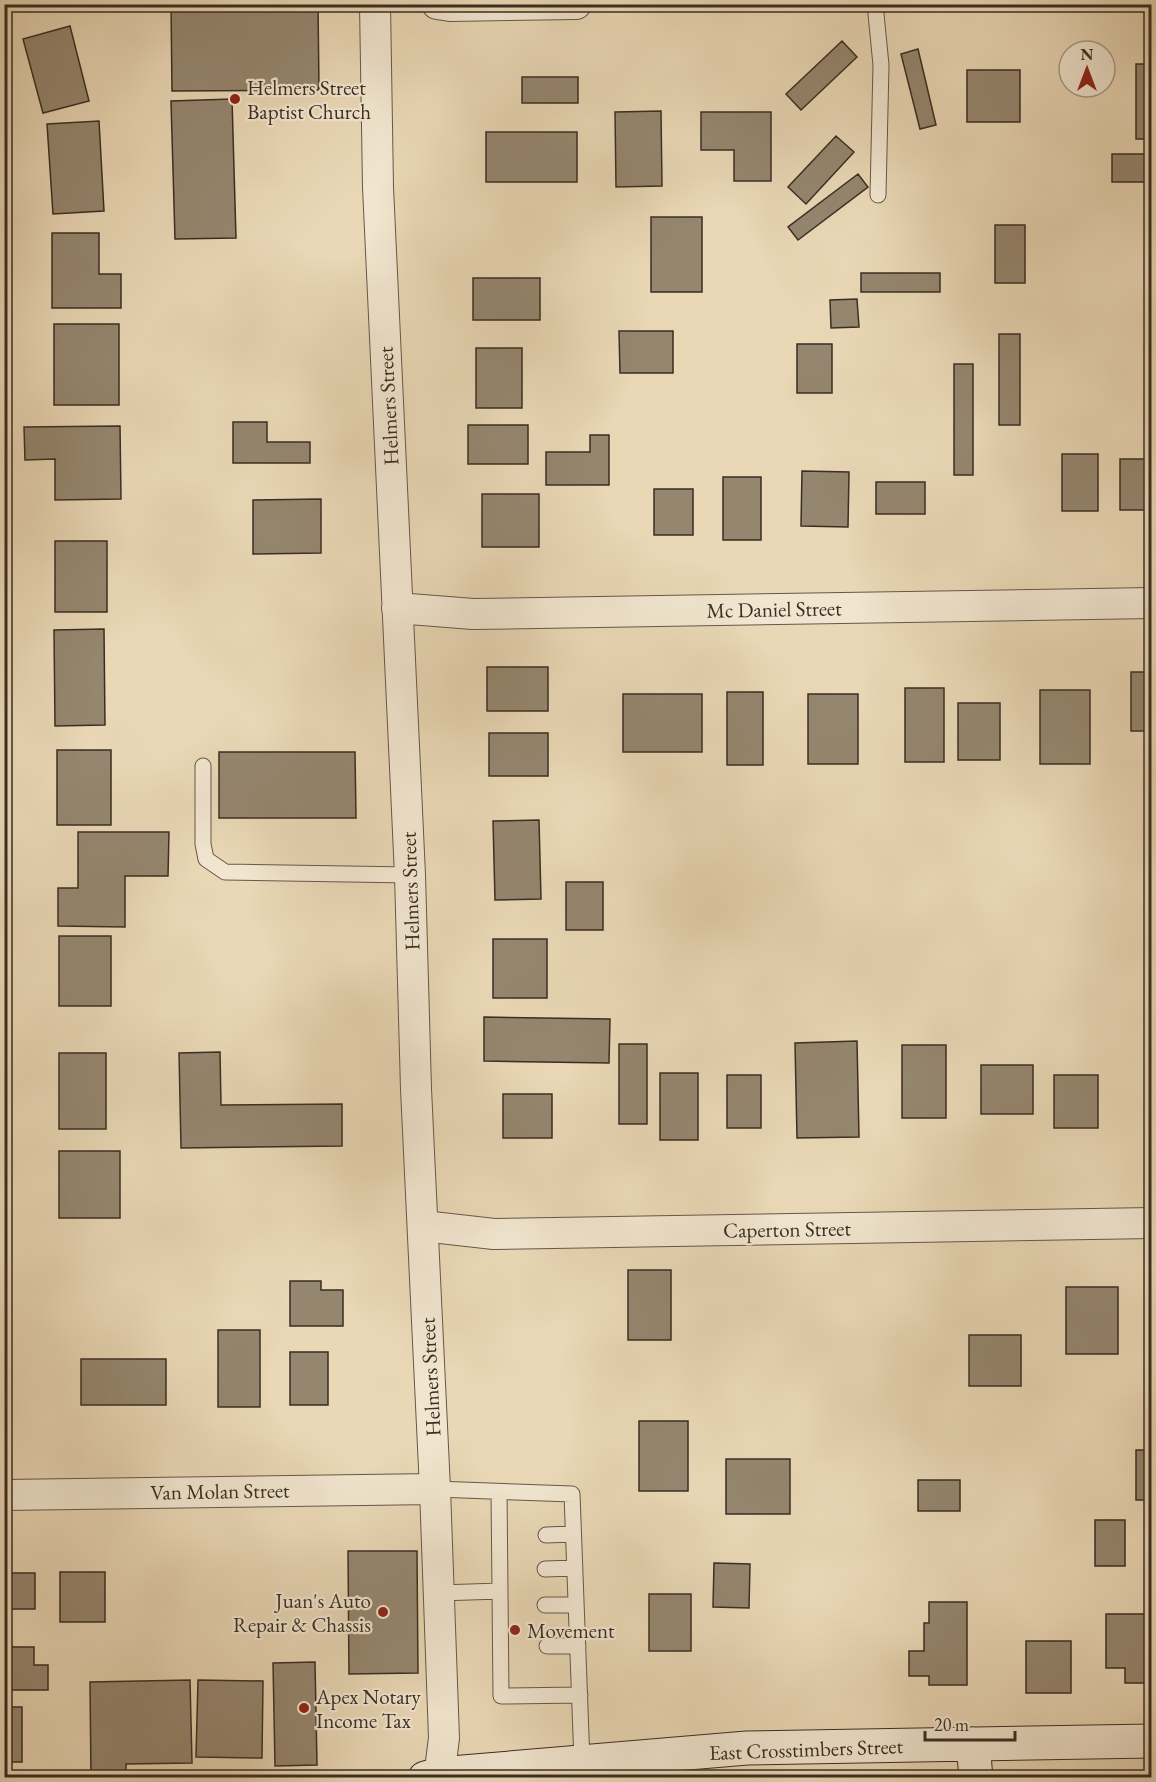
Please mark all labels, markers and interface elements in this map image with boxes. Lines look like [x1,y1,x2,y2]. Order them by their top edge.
north arrow [1057,39,1117,99]
text: N [1081,44,1094,65]
place label: Helmers Street Baptist Church [247,74,371,125]
marker: Helmers Street Baptist Church [228,92,242,106]
street label: Helmers Street [371,346,405,466]
street label: Mc Daniel Street [706,594,842,624]
street label: Helmers Street [394,831,426,951]
street label: Caperton Street [723,1214,852,1244]
street label: Helmers Street [413,1317,447,1437]
street label: Van Molan Street [150,1476,290,1506]
place label: Juan's Auto Repair & Chassis [233,1587,371,1638]
marker: Juan's Auto Repair & Chassis [376,1605,390,1619]
place label: Movement [527,1617,615,1644]
marker: Movement [508,1623,522,1637]
place label: Apex Notary Income Tax [315,1683,422,1734]
marker: Apex Notary Income Tax [297,1701,311,1715]
scale bar [925,1704,1015,1742]
text: 20 m [934,1713,969,1736]
street label: East Crosstimbers Street [708,1732,904,1766]

